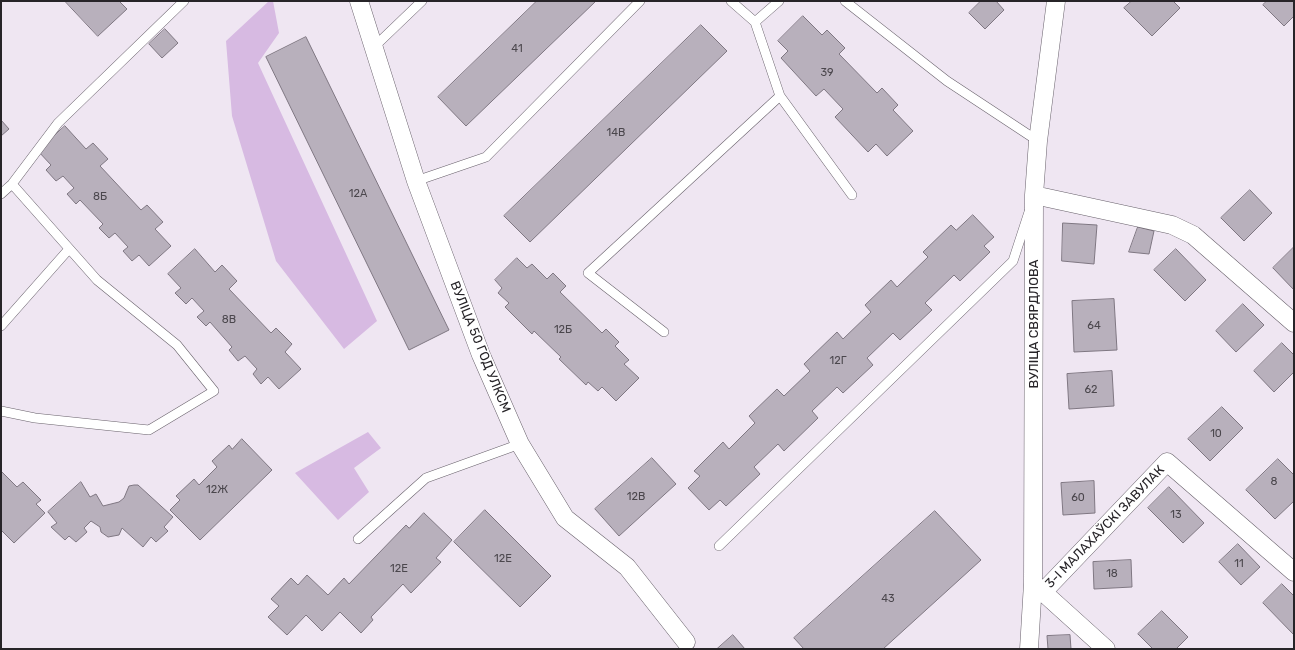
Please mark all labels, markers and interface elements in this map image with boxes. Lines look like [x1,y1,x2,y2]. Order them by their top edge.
house number: 41 [511,42,523,56]
house number: 39 [820,66,834,80]
house number: 14В [607,126,625,140]
house number: 12А [349,187,367,201]
house number: 8Б [93,190,107,204]
street label: ВУЛІЦА СВЯРДЛОВА [1026,260,1042,388]
street label: ВУЛІЦА 50 ГОД УЛКСМ [446,279,514,415]
house number: 8В [222,313,236,327]
house number: 64 [1087,319,1101,333]
house number: 12Б [554,323,572,337]
house number: 12Г [830,354,846,368]
house number: 62 [1084,383,1098,397]
house number: 10 [1210,427,1222,441]
street label: 3-І МАЛАХАЎСКІ ЗАВУЛАК [1042,462,1168,592]
house number: 8 [1271,475,1277,489]
house number: 12Ж [206,483,228,497]
house number: 12В [627,490,645,504]
house number: 60 [1071,491,1085,505]
house number: 13 [1170,508,1182,522]
house number: 12Е [494,552,512,566]
house number: 11 [1234,557,1244,571]
house number: 12Е [390,562,408,576]
house number: 18 [1106,567,1118,581]
house number: 43 [881,592,895,606]

